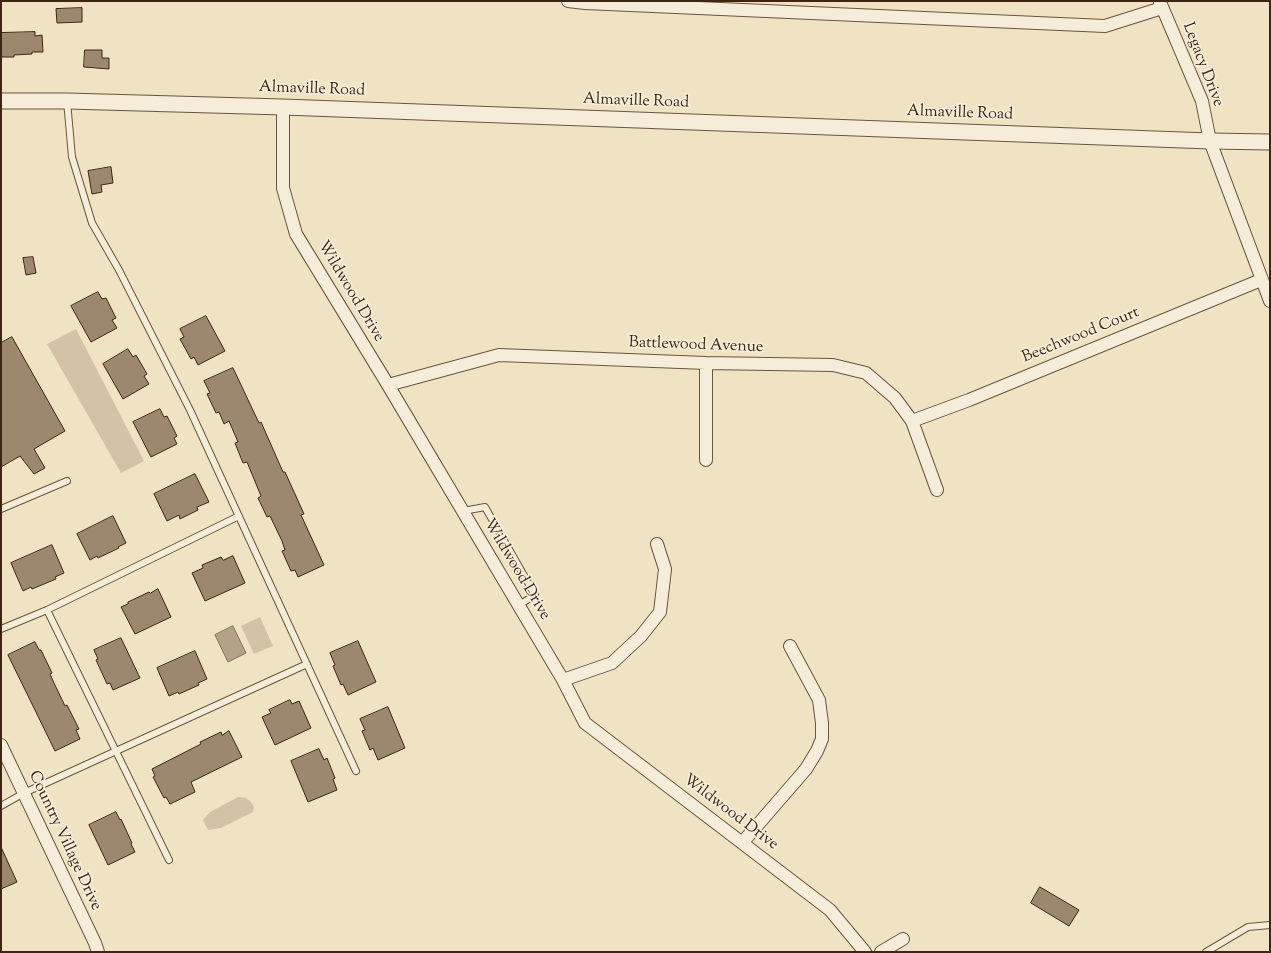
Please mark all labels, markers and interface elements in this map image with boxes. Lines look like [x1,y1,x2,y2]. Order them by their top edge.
street label: Legacy Drive [1177,20,1227,110]
street label: Almaville Road [259,79,365,101]
street label: Almaville Road [583,91,689,113]
street label: Almaville Road [907,103,1013,125]
street label: Wildwood Drive [312,238,388,346]
street label: Beechwood Court [1020,304,1142,368]
street label: Battlewood Avenue [628,334,764,358]
street label: Wildwood Drive [478,516,554,624]
street label: Country Village Drive [23,768,105,914]
street label: Wildwood Drive [678,771,782,855]

